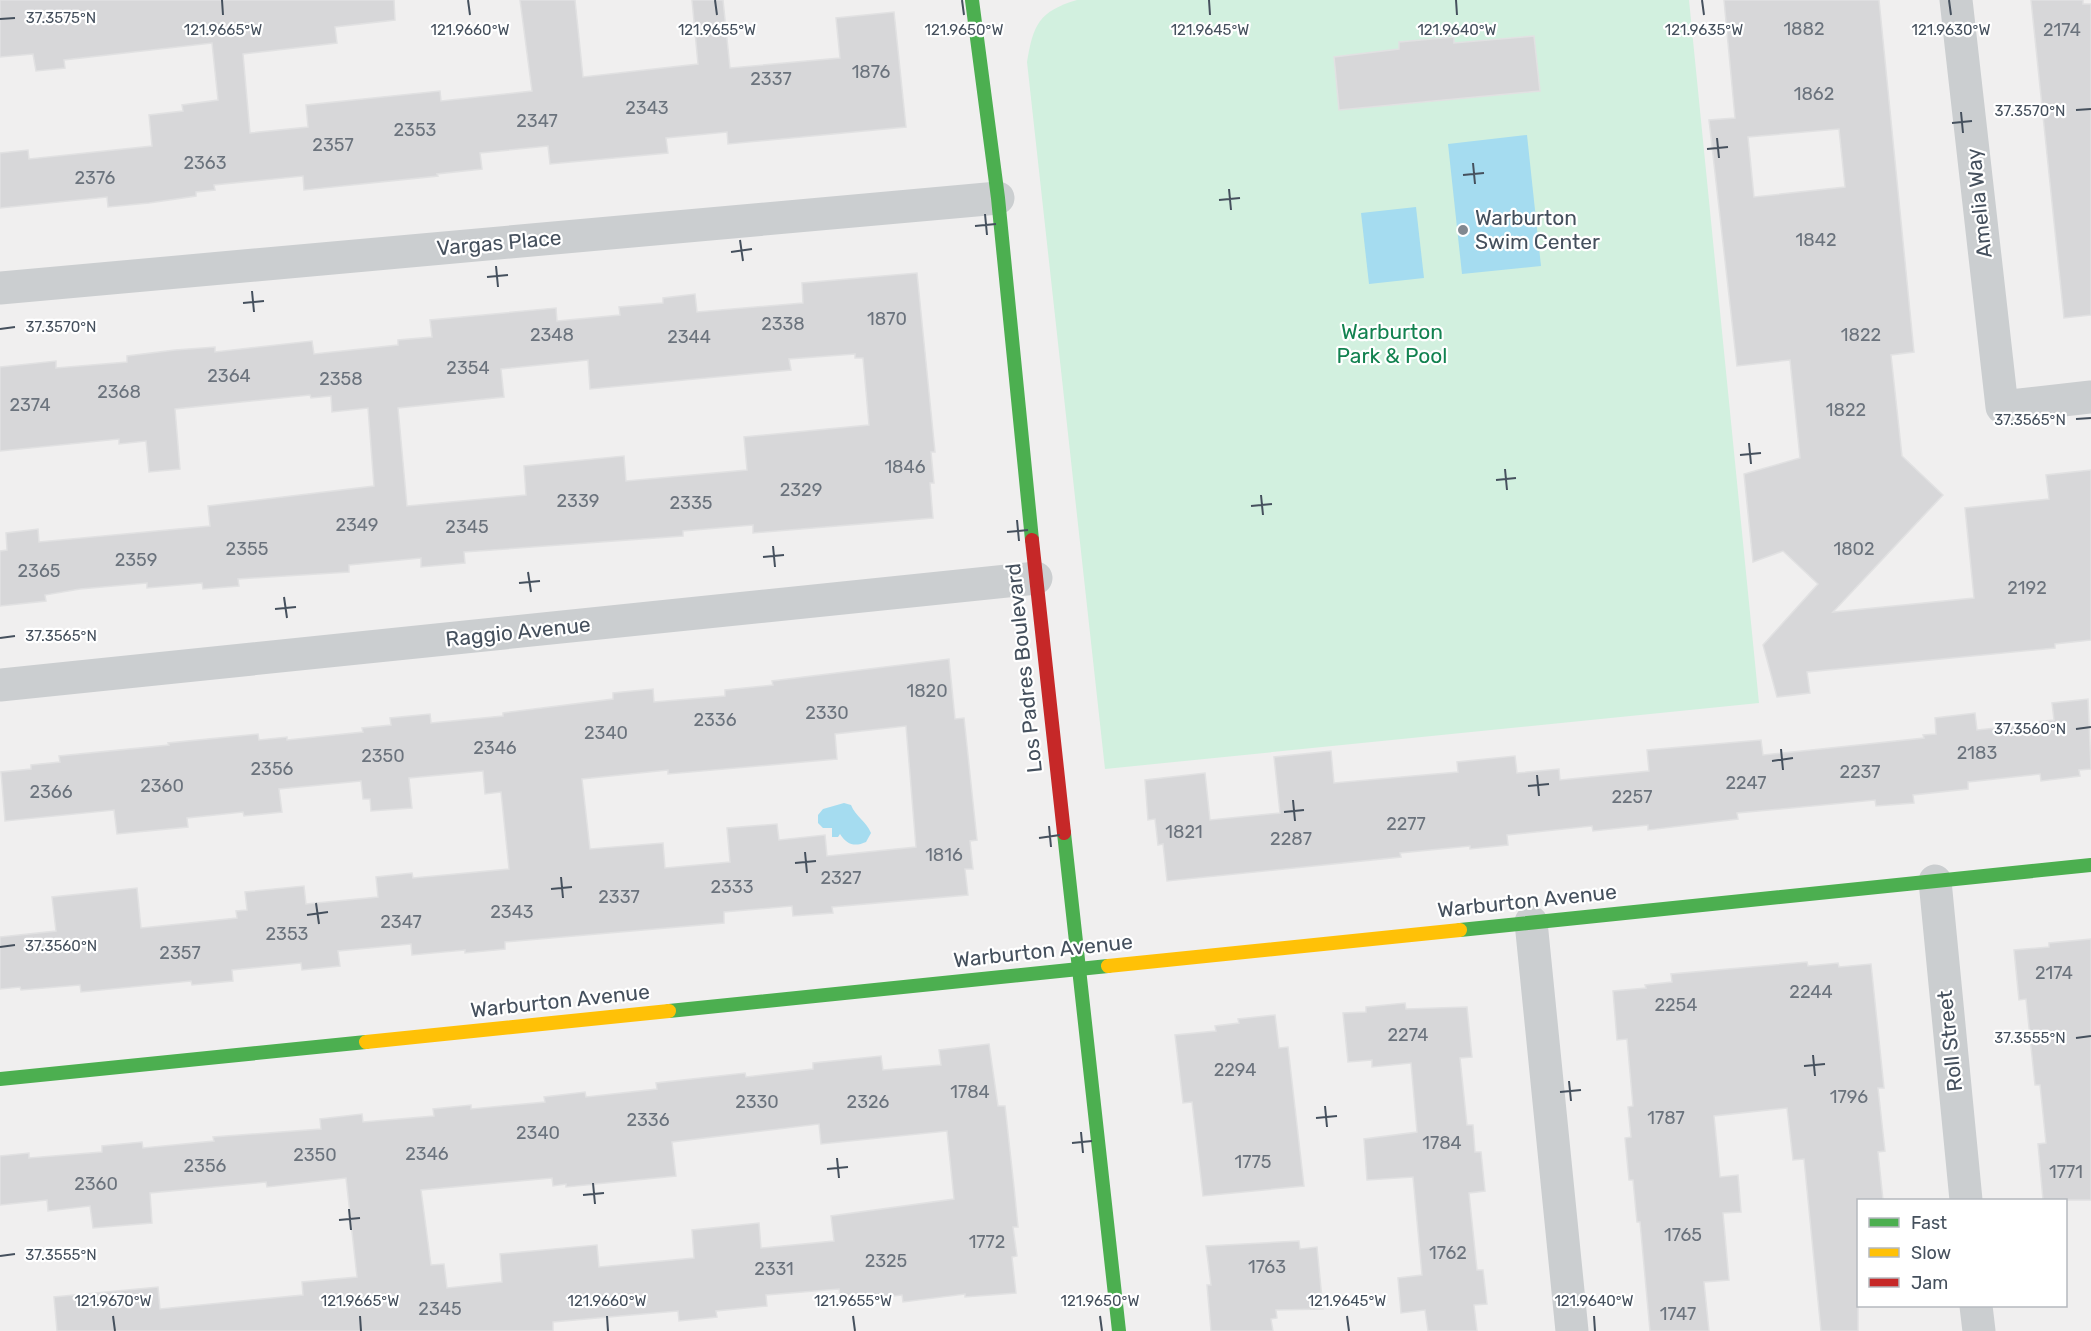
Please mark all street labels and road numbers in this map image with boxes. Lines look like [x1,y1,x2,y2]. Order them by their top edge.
street label: Amelia Way [1960,146,1997,259]
street label: Vargas Place [435,225,563,260]
street label: Los Padres Boulevard [1000,562,1047,774]
street label: Raggio Avenue [444,611,592,652]
street label: Warburton Avenue [1436,879,1618,922]
street label: Warburton Avenue [952,929,1134,972]
street label: Warburton Avenue [469,979,651,1022]
street label: Roll Street [1932,989,1967,1093]

